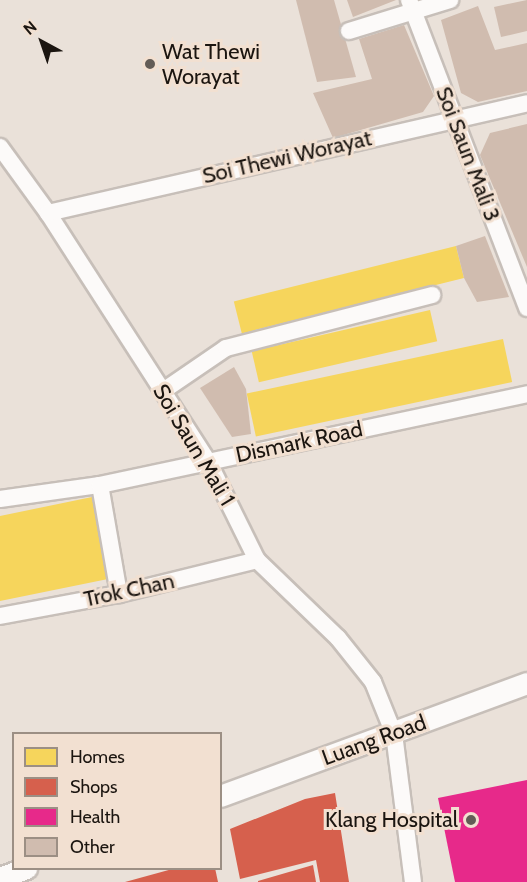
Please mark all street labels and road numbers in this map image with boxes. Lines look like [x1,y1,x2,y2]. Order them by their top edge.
street label: Soi Saun Mali 3 [430,83,506,225]
street label: Soi Thewi Worayat [200,125,374,189]
street label: Soi Saun Mali 1 [147,379,241,511]
street label: Dismark Road [233,416,365,468]
street label: Trok Chan [81,568,177,612]
street label: Luang Road [318,709,430,771]

